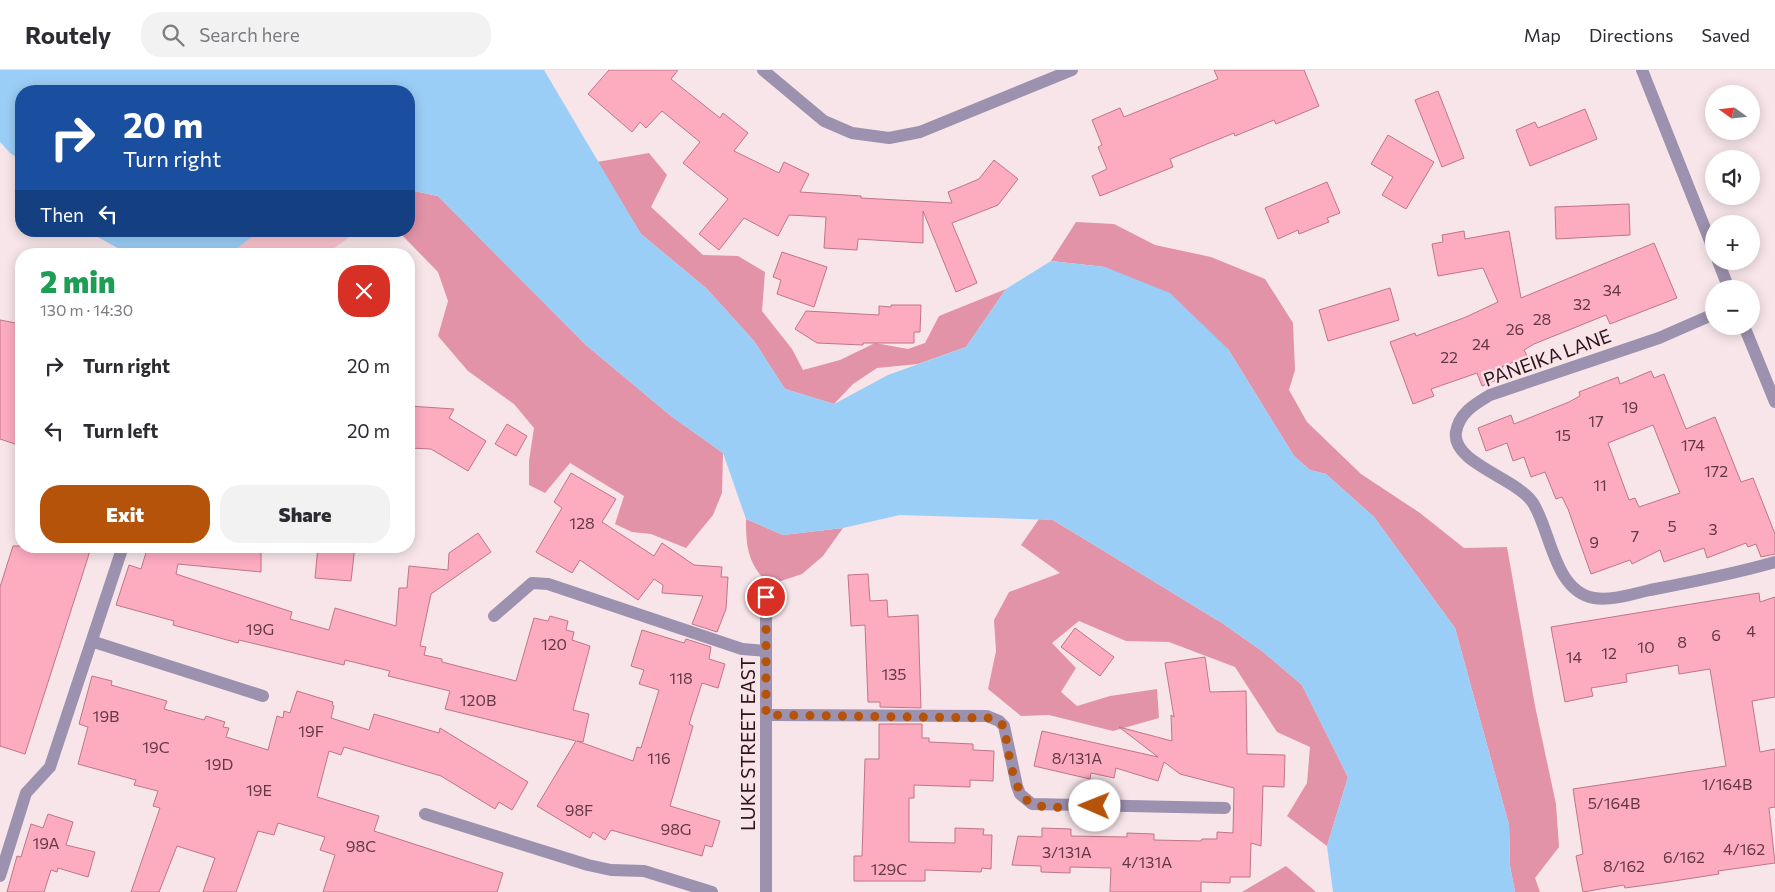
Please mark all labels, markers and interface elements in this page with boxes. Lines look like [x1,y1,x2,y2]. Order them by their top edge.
search box [141,12,491,57]
text: Routely [25,20,111,49]
icon: search [159,21,187,49]
text: Search here [199,23,300,46]
text: Map [1524,24,1561,46]
text: Directions [1589,24,1673,46]
text: Saved [1701,24,1750,46]
north arrow [1705,85,1760,140]
map controls [1705,85,1760,335]
text: 20 m [123,102,203,145]
icon: right [40,105,105,170]
text: Turn right [123,145,221,172]
button: sound [1705,150,1760,205]
icon: left [94,200,122,228]
text: Then [40,203,84,226]
button: + [1705,215,1760,270]
text: 2 min [40,262,115,299]
button: close [338,265,390,317]
house number: 34 [1603,280,1622,299]
button: − [1705,280,1760,335]
house number: 32 [1573,294,1591,313]
text: 130 m · 14:30 [40,300,133,319]
house number: 28 [1533,309,1551,328]
house number: 26 [1506,319,1524,338]
street label: PANEIKA LANE [1480,323,1614,391]
house number: 24 [1472,334,1490,353]
house number: 22 [1440,347,1458,366]
icon: right [40,352,68,380]
text: Turn right [83,354,170,377]
text: 20 m [347,354,390,377]
house number: 19 [1622,397,1638,416]
house number: 17 [1588,411,1604,430]
icon: left [40,417,68,445]
text: Turn left [83,419,158,442]
text: 20 m [347,419,390,442]
house number: 15 [1555,425,1571,444]
house number: 174 [1681,435,1705,454]
house number: 172 [1704,461,1728,480]
house number: 11 [1593,475,1607,494]
button: Exit [40,485,210,543]
button: Share [220,485,390,543]
house number: 128 [569,513,595,532]
house number: 5 [1667,516,1677,535]
house number: 3 [1708,519,1718,538]
house number: 7 [1631,526,1639,545]
house number: 9 [1589,532,1599,551]
pin [745,576,787,618]
icon: arrive [752,583,780,611]
house number: 19G [246,619,274,638]
house number: 4 [1746,621,1756,640]
house number: 6 [1711,625,1721,644]
house number: 8 [1677,632,1687,651]
house number: 120 [541,634,567,653]
house number: 10 [1637,637,1655,656]
house number: 12 [1601,643,1617,662]
house number: 14 [1566,647,1583,666]
street label: LUKE STREET EAST [736,657,759,831]
house number: 135 [881,664,907,683]
house number: 118 [669,668,693,687]
house number: 120B [460,690,496,709]
house number: 19B [93,706,119,725]
house number: 19F [298,721,324,740]
house number: 19C [142,737,170,756]
house number: 116 [647,748,671,767]
house number: 8/131A [1052,748,1102,767]
house number: 19D [205,754,233,773]
house number: 1/164B [1702,774,1752,793]
position arrow [1068,779,1120,831]
house number: 19E [246,780,272,799]
house number: 5/164B [1588,793,1640,812]
house number: 98F [565,800,593,819]
house number: 98G [660,819,692,838]
house number: 19A [32,833,60,852]
house number: 98C [346,836,376,855]
house number: 4/162 [1723,839,1765,858]
house number: 3/131A [1042,842,1092,861]
house number: 6/162 [1663,847,1705,866]
house number: 4/131A [1122,852,1172,871]
house number: 8/162 [1603,856,1645,875]
house number: 129C [871,859,907,878]

